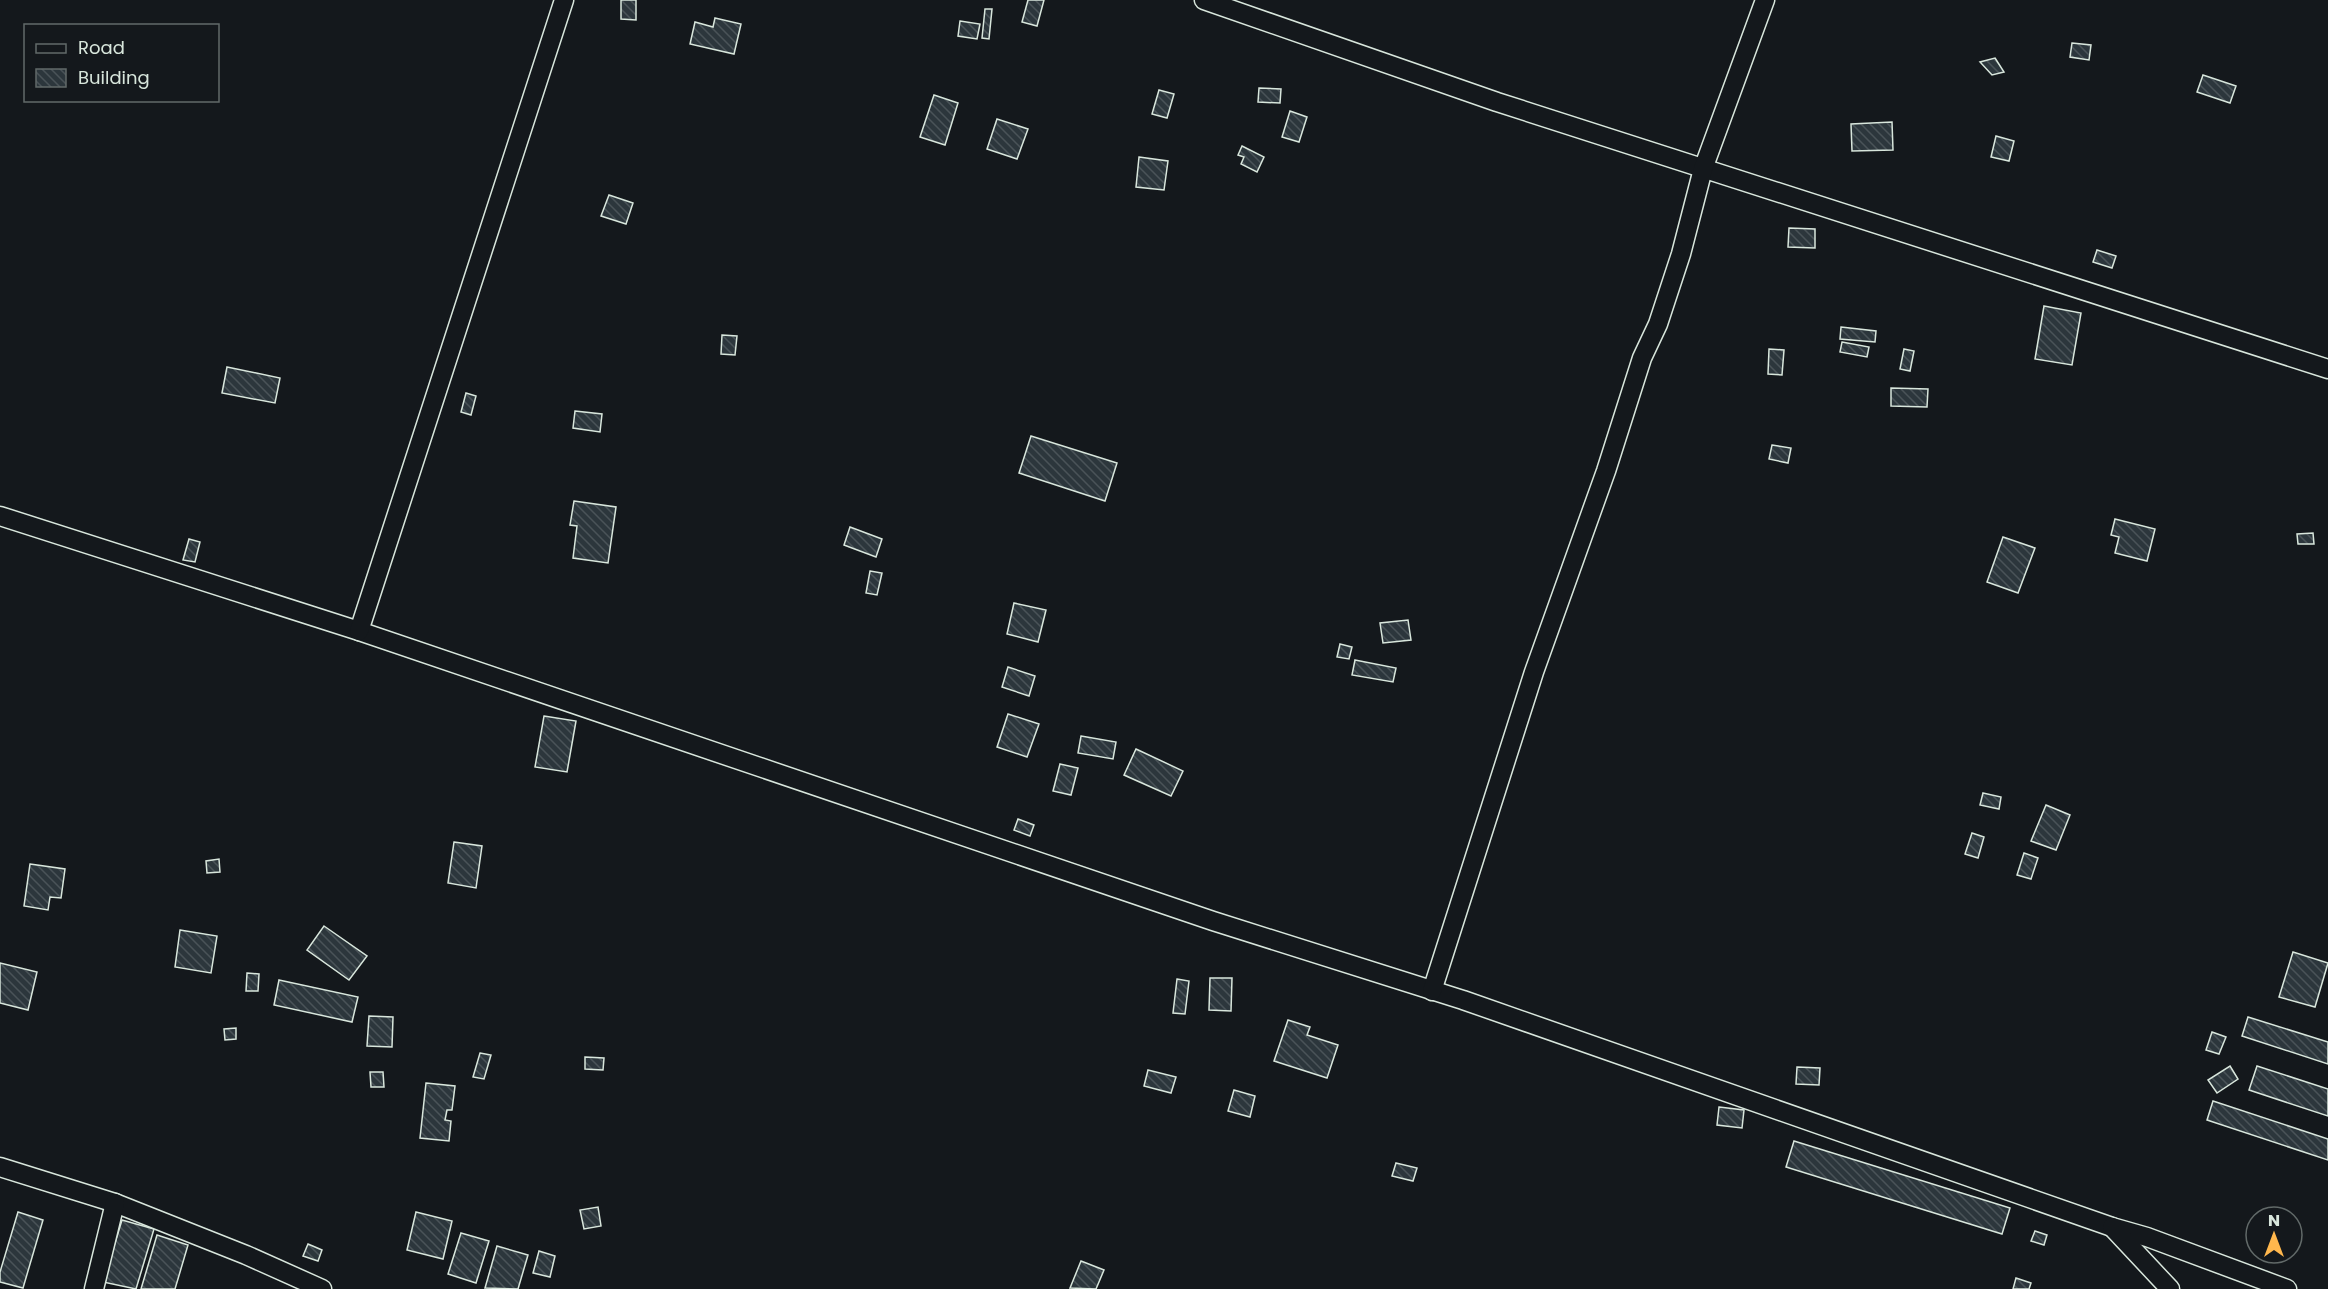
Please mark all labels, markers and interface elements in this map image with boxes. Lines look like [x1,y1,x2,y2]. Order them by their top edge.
legend [24,24,219,102]
text: Road [78,35,125,60]
text: Building [78,65,150,90]
north arrow [2244,1205,2304,1265]
text: N [2268,1209,2280,1232]

